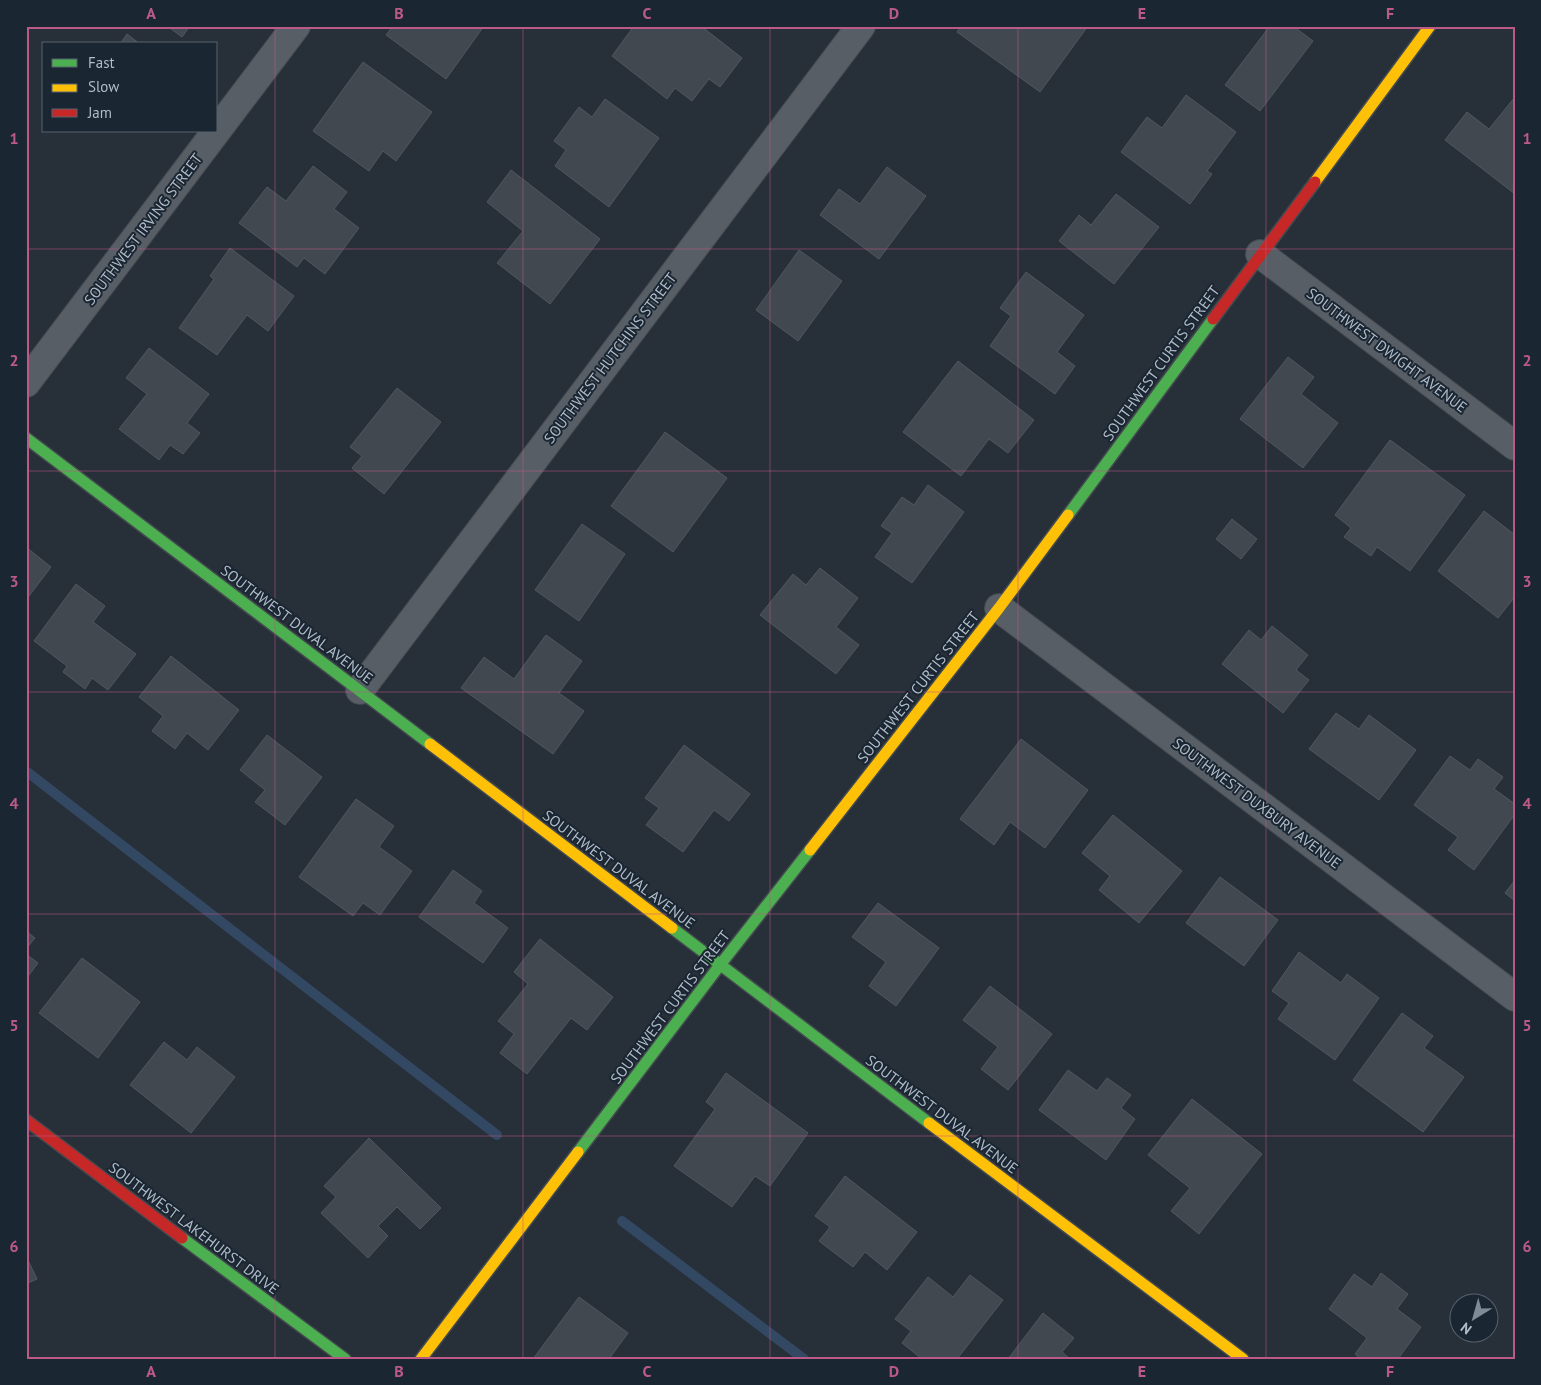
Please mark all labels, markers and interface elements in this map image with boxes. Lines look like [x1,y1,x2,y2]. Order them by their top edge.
text: A [146,3,156,23]
text: B [394,3,404,23]
text: C [643,3,652,23]
text: D [889,3,899,23]
text: E [1138,3,1146,23]
text: F [1386,3,1394,23]
legend [42,42,218,132]
text: Fast [88,53,115,72]
text: Slow [88,77,119,96]
text: Jam [87,103,112,122]
text: 1 [9,128,19,148]
text: 1 [1522,128,1532,148]
street label: SOUTHWEST IRVING STREET [80,149,207,309]
street label: SOUTHWEST HUTCHINS STREET [540,268,681,447]
street label: SOUTHWEST CURTIS STREET [1098,281,1224,444]
street label: SOUTHWEST DWIGHT AVENUE [1303,283,1471,417]
text: 2 [9,350,19,370]
text: 2 [1522,350,1532,370]
street label: SOUTHWEST DUVAL AVENUE [217,560,377,688]
text: 3 [9,571,19,591]
text: 3 [1522,571,1532,591]
street label: SOUTHWEST CURTIS STREET [853,607,984,767]
street label: SOUTHWEST DUXBURY AVENUE [1169,733,1345,873]
text: 4 [9,793,19,813]
text: 4 [1522,793,1532,813]
street label: SOUTHWEST DUVAL AVENUE [539,805,699,933]
street label: SOUTHWEST CURTIS STREET [606,926,734,1087]
text: 5 [9,1015,19,1035]
text: 5 [1522,1015,1532,1035]
street label: SOUTHWEST DUVAL AVENUE [862,1050,1022,1178]
street label: SOUTHWEST LAKEHURST DRIVE [105,1158,283,1298]
text: 6 [9,1236,19,1256]
text: 6 [1522,1236,1532,1256]
north arrow [1448,1292,1498,1342]
text: N [1457,1318,1475,1338]
text: A [146,1361,156,1381]
text: B [394,1361,404,1381]
text: C [643,1361,652,1381]
text: D [889,1361,899,1381]
text: E [1138,1361,1146,1381]
text: F [1386,1361,1394,1381]

